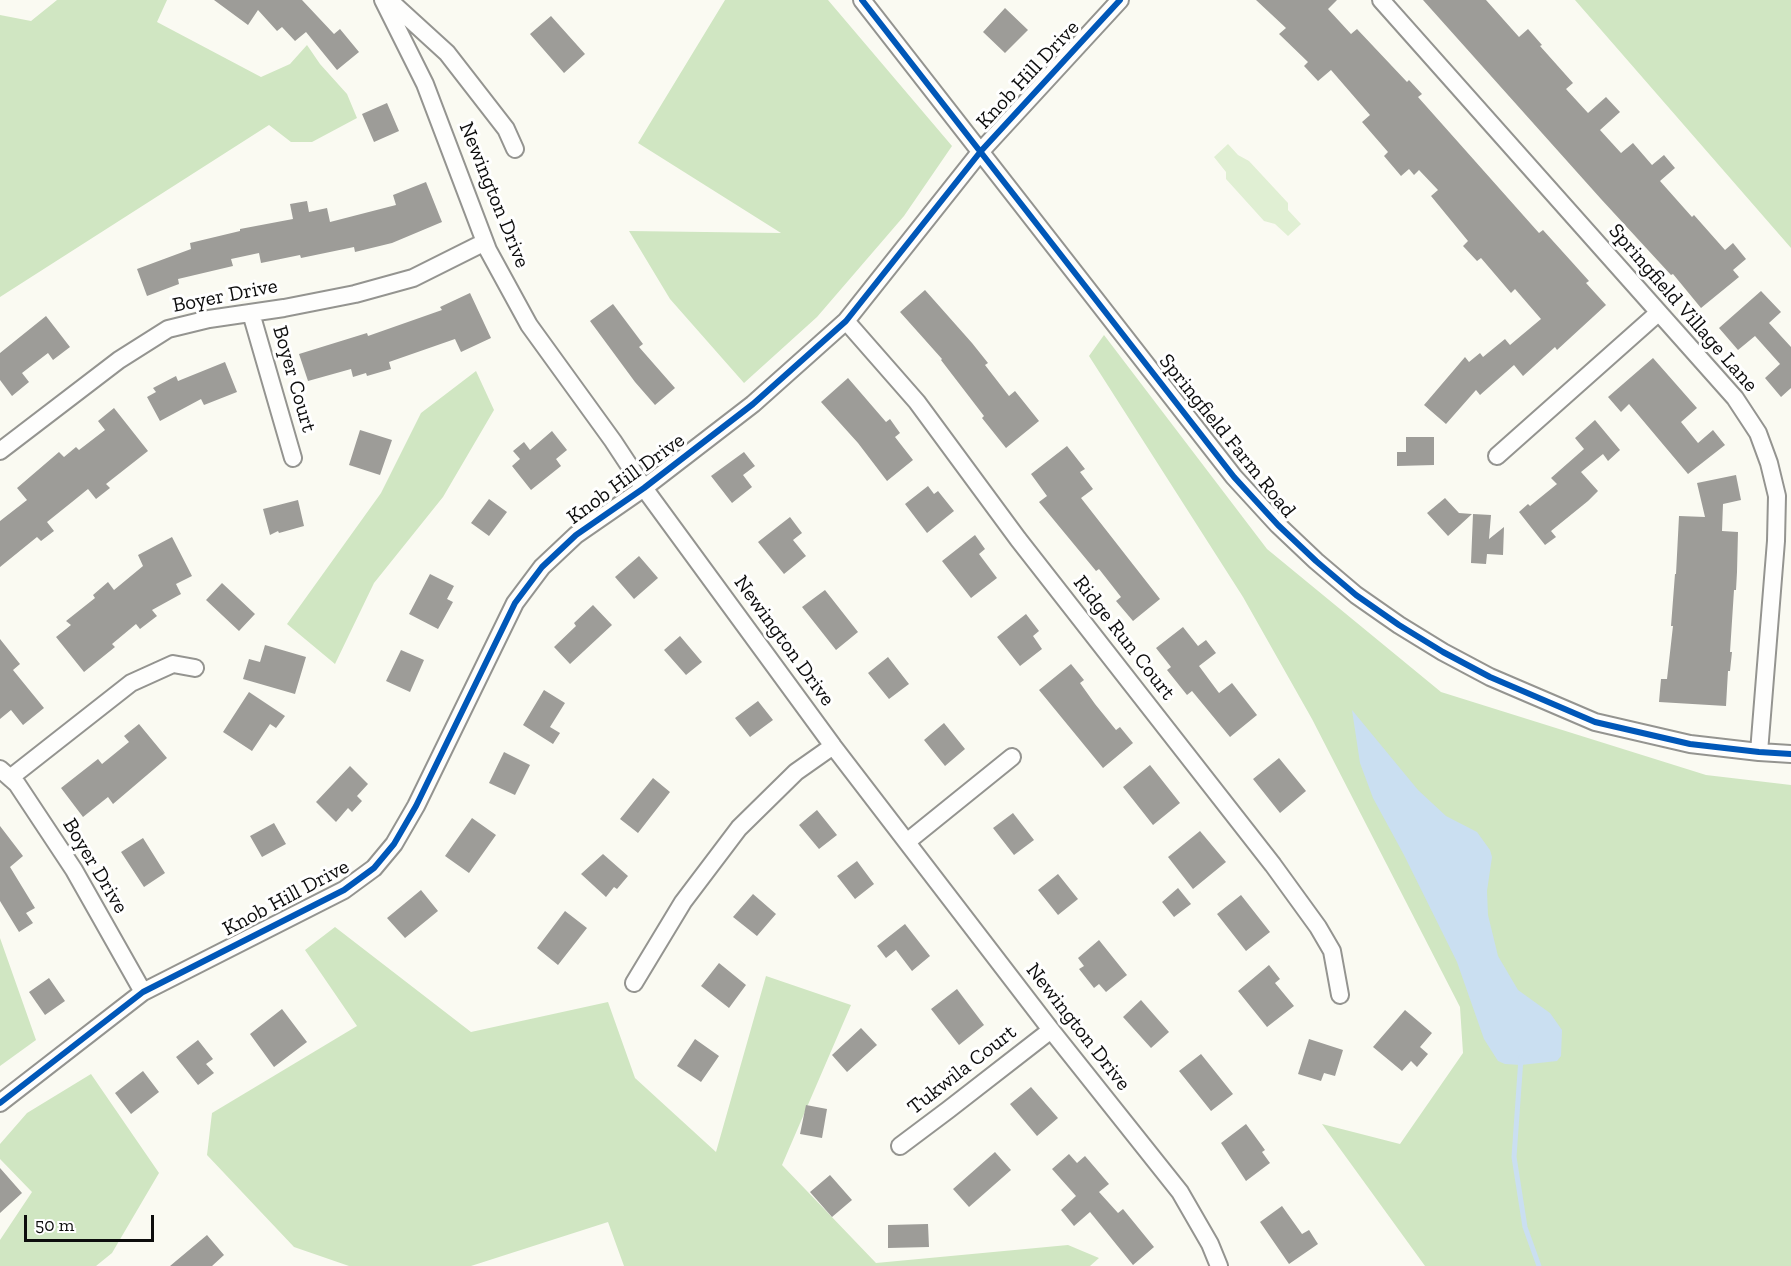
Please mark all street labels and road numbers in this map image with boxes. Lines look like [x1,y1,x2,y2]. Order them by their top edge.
street label: Knob Hill Drive [971,15,1085,135]
street label: Newington Drive [453,118,535,272]
street label: Springfield Village Lane [1603,219,1763,397]
street label: Boyer Drive [170,273,280,319]
street label: Boyer Court [267,323,321,435]
street label: Springfield Farm Road [1153,349,1301,523]
street label: Knob Hill Drive [562,428,690,530]
street label: Newington Drive [728,571,840,711]
street label: Ridge Run Court [1068,571,1180,705]
street label: Boyer Drive [57,814,133,918]
street label: Knob Hill Drive [219,854,353,942]
street label: Newington Drive [1020,958,1136,1096]
street label: Tukwila Court [903,1020,1021,1120]

